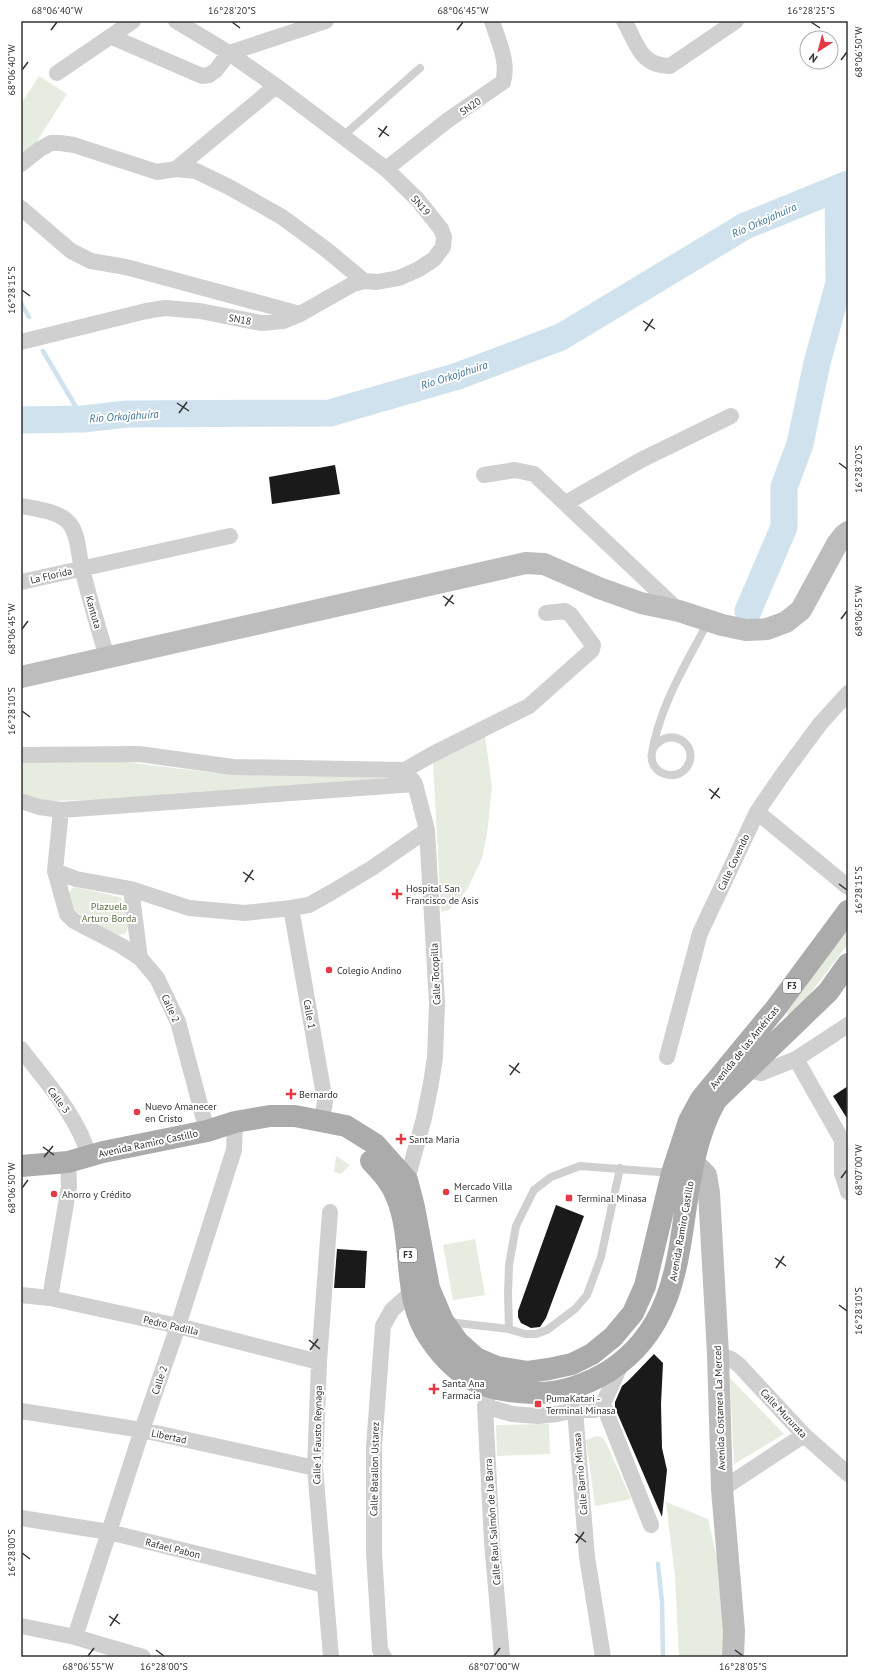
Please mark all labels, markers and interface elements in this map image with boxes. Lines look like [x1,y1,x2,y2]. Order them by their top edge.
text: 68°06'40"W [31,4,83,17]
text: 16°28'20"S [208,4,256,17]
text: 68°06'45"W [437,4,489,17]
text: 16°28'25"S [787,4,835,17]
text: 68°06'50"W [852,26,865,78]
north arrow [799,30,839,70]
text: 68°06'40"W [5,44,18,96]
text: N [806,50,820,66]
street label: SN20 [457,94,484,118]
street label: SN19 [408,192,433,218]
water label: Río Orkojahuira [729,199,799,241]
text: 16°28'15"S [5,266,18,314]
street label: SN18 [227,311,252,328]
water label: Río Orkojahuira [419,357,490,392]
water label: Río Orkojahuira [89,407,160,425]
text: 16°28'20"S [852,445,865,493]
street label: La Florida [29,564,73,587]
text: 68°06'55"W [852,585,865,637]
street label: Kantuta [83,594,104,630]
text: 68°06'45"W [5,603,18,655]
text: 16°28'10"S [5,687,18,735]
street label: Calle Covendo [715,832,752,892]
text: 16°28'15"S [852,866,865,914]
place label: Hospital San Francisco de Asis [406,882,478,907]
marker: Hospital San Francisco de Asis [391,888,403,900]
park label: Plazuela Arturo Borda [82,900,136,925]
street label: Calle Tocopilla [427,943,444,1005]
place label: Colegio Andino [337,964,402,977]
marker: Colegio Andino [324,965,334,975]
road number: F3 [783,979,801,993]
street label: Calle 2 [159,992,182,1024]
street label: Calle 1 [301,998,318,1030]
street label: Avenida de las Américas [707,1003,782,1091]
street label: Calle 3 [45,1085,73,1116]
place label: Bernardo [299,1088,338,1101]
marker: Bernardo [286,1089,296,1099]
place label: Nuevo Amanecer en Cristo [145,1100,217,1125]
marker: Nuevo Amanecer en Cristo [132,1107,142,1117]
street label: Avenida Ramiro Castillo [97,1127,199,1160]
place label: Santa Maria [409,1133,460,1146]
marker: Santa Maria [396,1134,406,1144]
text: 68°07'00"W [852,1144,865,1196]
text: 68°06'50"W [5,1162,18,1214]
place label: Mercado Villa El Carmen [454,1180,512,1205]
street label: Avenida Ramiro Castillo [666,1180,697,1282]
marker: Mercado Villa El Carmen [441,1187,451,1197]
place label: Ahorro y Crédito [62,1188,131,1201]
marker: Ahorro y Crédito [49,1189,59,1199]
place label: Terminal Minasa [577,1192,647,1205]
marker: Terminal Minasa [564,1193,574,1203]
road number: F3 [399,1248,417,1262]
text: 16°28'10"S [852,1287,865,1335]
street label: Pedro Padilla [142,1313,200,1338]
street label: Avenida Costanera La Merced [711,1345,728,1471]
street label: Calle 2 [149,1364,170,1396]
place label: Santa Ana Farmacia [442,1377,485,1402]
marker: Santa Ana Farmacia [429,1384,439,1394]
street label: Calle 1 Fausto Reynaga [310,1385,325,1485]
street label: Calle Mururata [757,1386,810,1441]
place label: PumaKatari - Terminal Minasa [546,1392,616,1417]
marker: PumaKatari - Terminal Minasa [533,1399,543,1409]
street label: Calle Batallon Ustarez [367,1422,382,1516]
street label: Libertad [150,1426,188,1447]
street label: Calle Barrio Minasa [570,1432,591,1516]
street label: Calle Raul Salmón de la Barra [482,1458,503,1586]
text: 16°28'00"S [5,1529,18,1577]
street label: Rafael Pabon [144,1535,202,1562]
text: 68°06'55"W [62,1660,114,1673]
text: 16°28'00"S [140,1660,188,1673]
text: 68°07'00"W [468,1660,520,1673]
text: 16°28'05"S [719,1660,767,1673]

